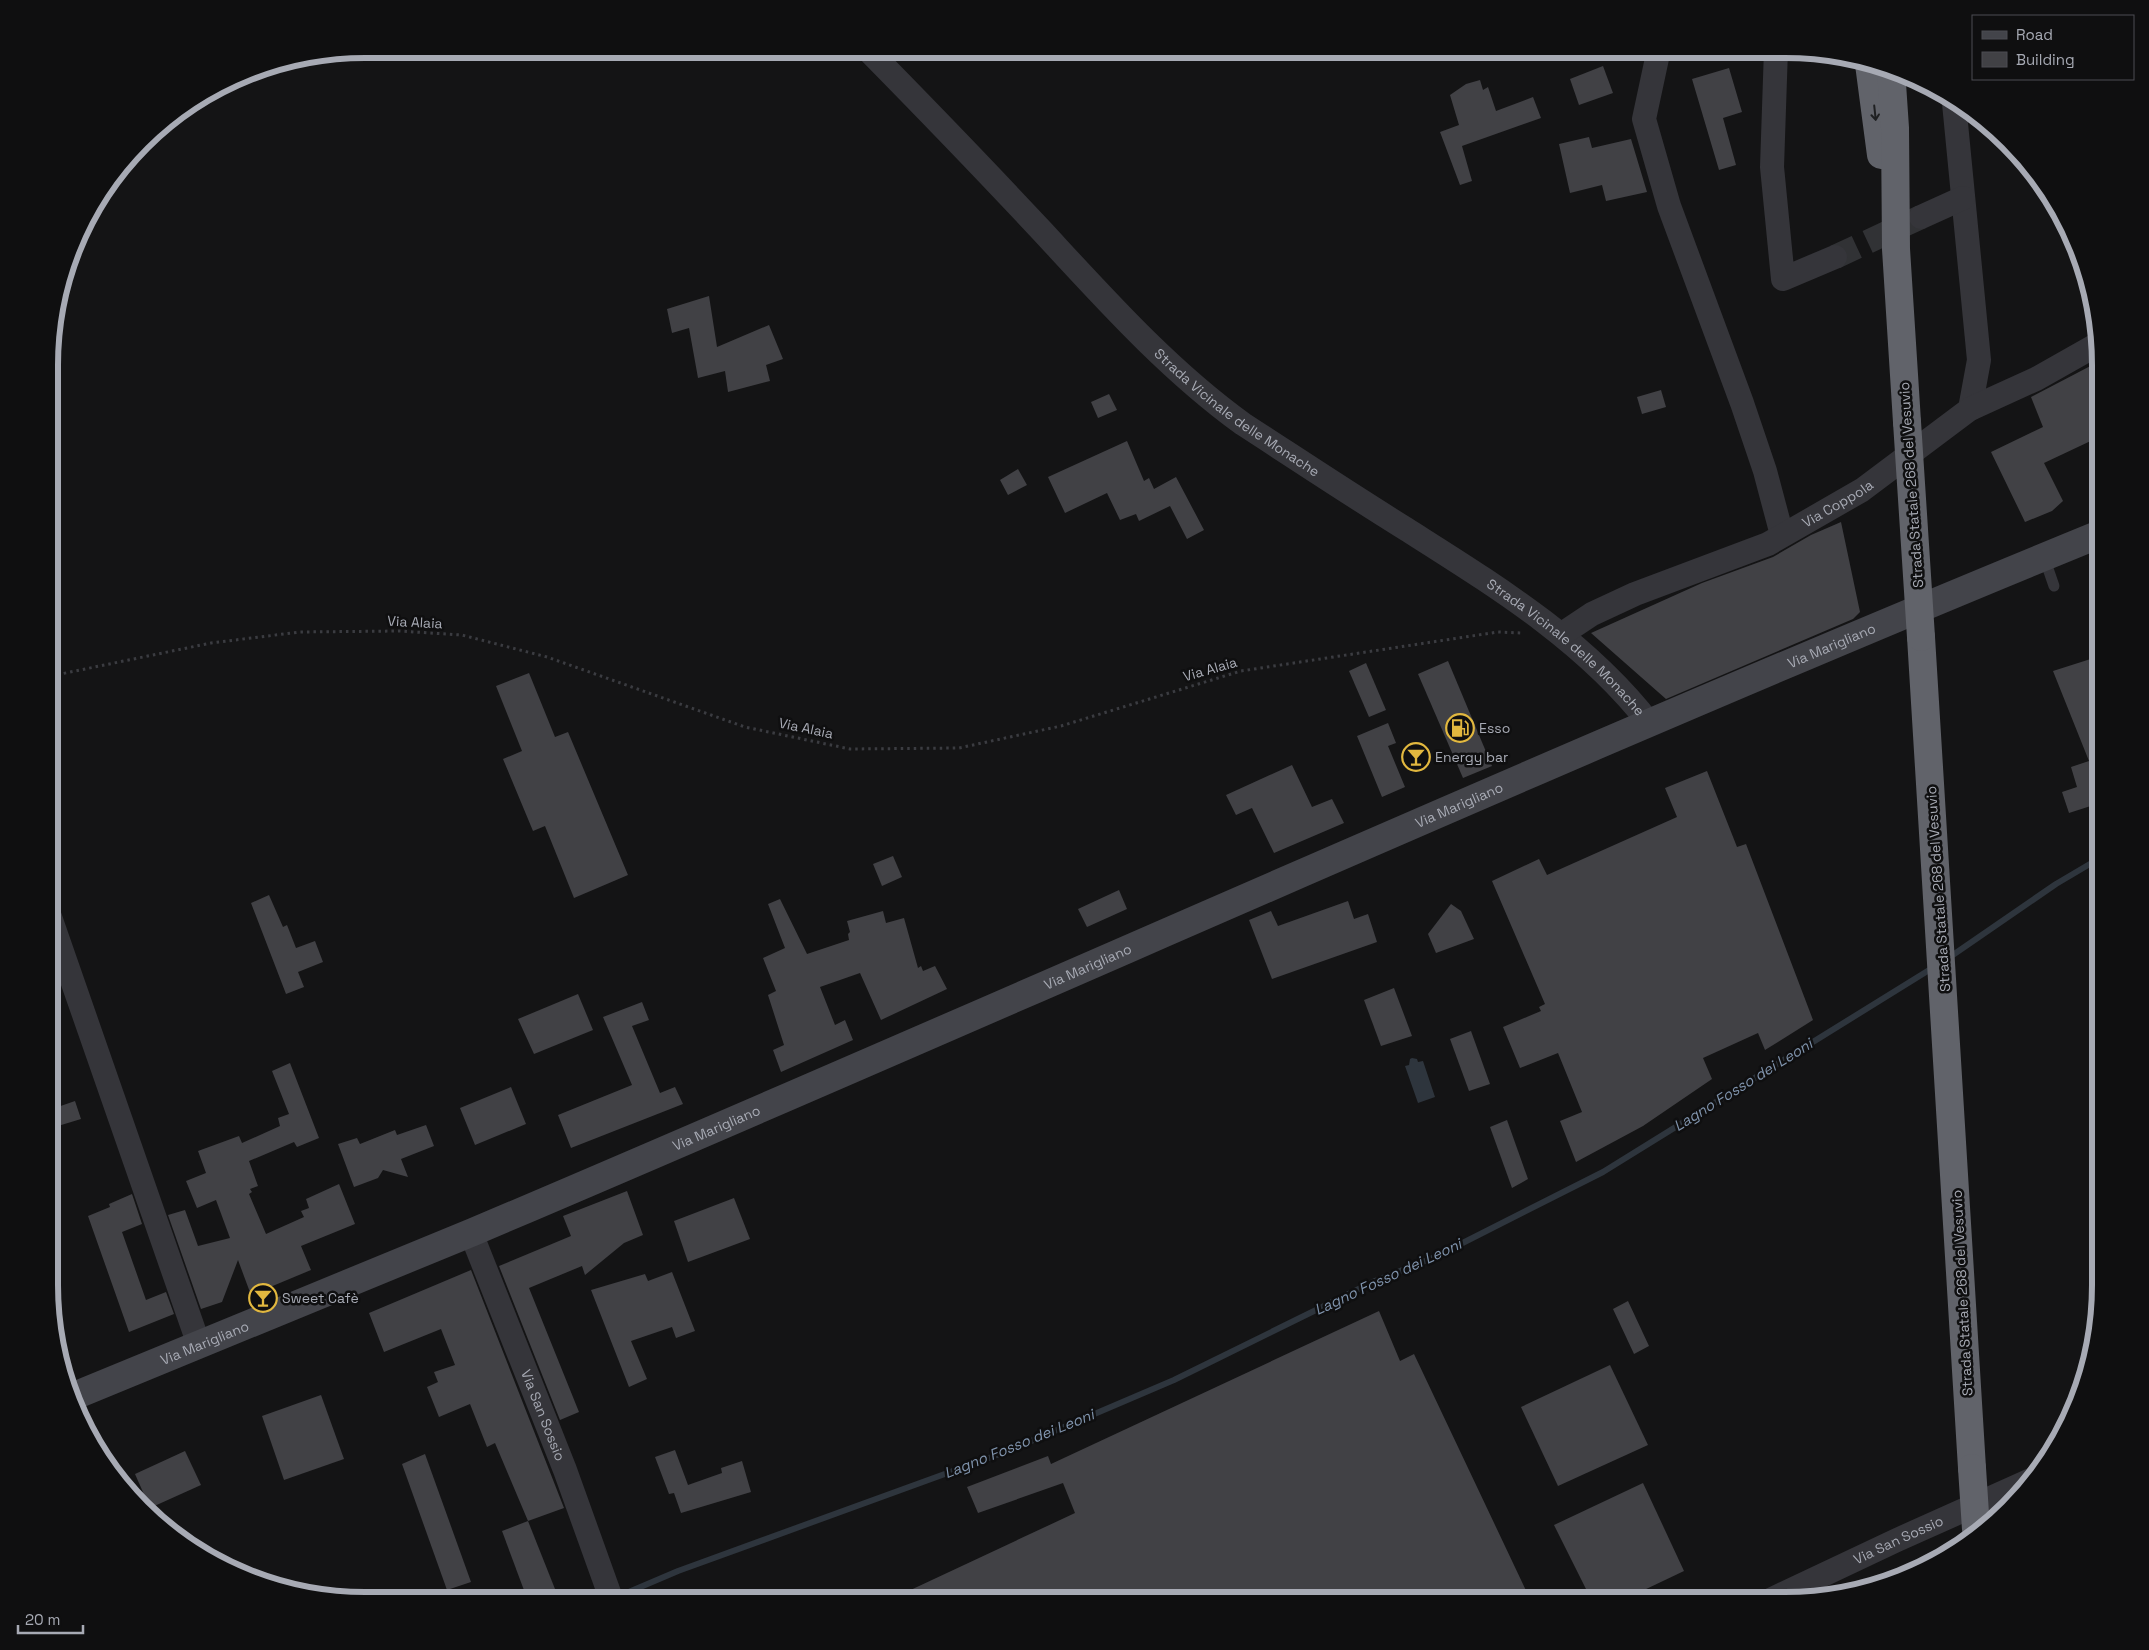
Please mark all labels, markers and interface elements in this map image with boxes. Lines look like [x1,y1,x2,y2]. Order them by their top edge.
legend [1972,15,2134,80]
text: Road [2016,25,2053,44]
text: Building [2016,50,2075,69]
one-way arrow [1870,105,1879,121]
street label: Strada Vicinale delle Monache [1150,344,1323,481]
street label: Strada Statale 268 del Vesuvio [1895,381,1927,589]
street label: Via Coppola [1799,476,1877,532]
street label: Strada Vicinale delle Monache [1483,575,1649,720]
street label: Via Alaia [387,612,443,632]
street label: Via Marigliano [1785,619,1878,672]
street label: Via Alaia [1181,653,1239,685]
street label: Via Alaia [777,713,835,743]
fuel station icon: Esso [1445,713,1475,743]
place label: Esso [1479,719,1510,737]
bar icon: Energy bar [1401,742,1431,772]
place label: Energy bar [1435,748,1508,766]
street label: Via Marigliano [1412,778,1506,832]
street label: Strada Statale 268 del Vesuvio [1922,785,1954,993]
street label: Via Marigliano [1041,940,1134,994]
water label: Lagno Fosso dei Leoni [1670,1033,1818,1135]
street label: Via Marigliano [670,1101,763,1155]
street label: Strada Statale 268 del Vesuvio [1948,1189,1976,1397]
water label: Lagno Fosso dei Leoni [1311,1233,1466,1319]
bar icon: Sweet Cafè [248,1283,278,1313]
place label: Sweet Cafè [282,1289,359,1307]
street label: Via Marigliano [158,1317,251,1369]
street label: Via San Sossio [517,1367,569,1463]
water label: Lagno Fosso dei Leoni [941,1404,1099,1482]
street label: Via San Sossio [1851,1511,1946,1568]
scale bar [18,1602,82,1634]
text: 20 m [25,1610,60,1629]

